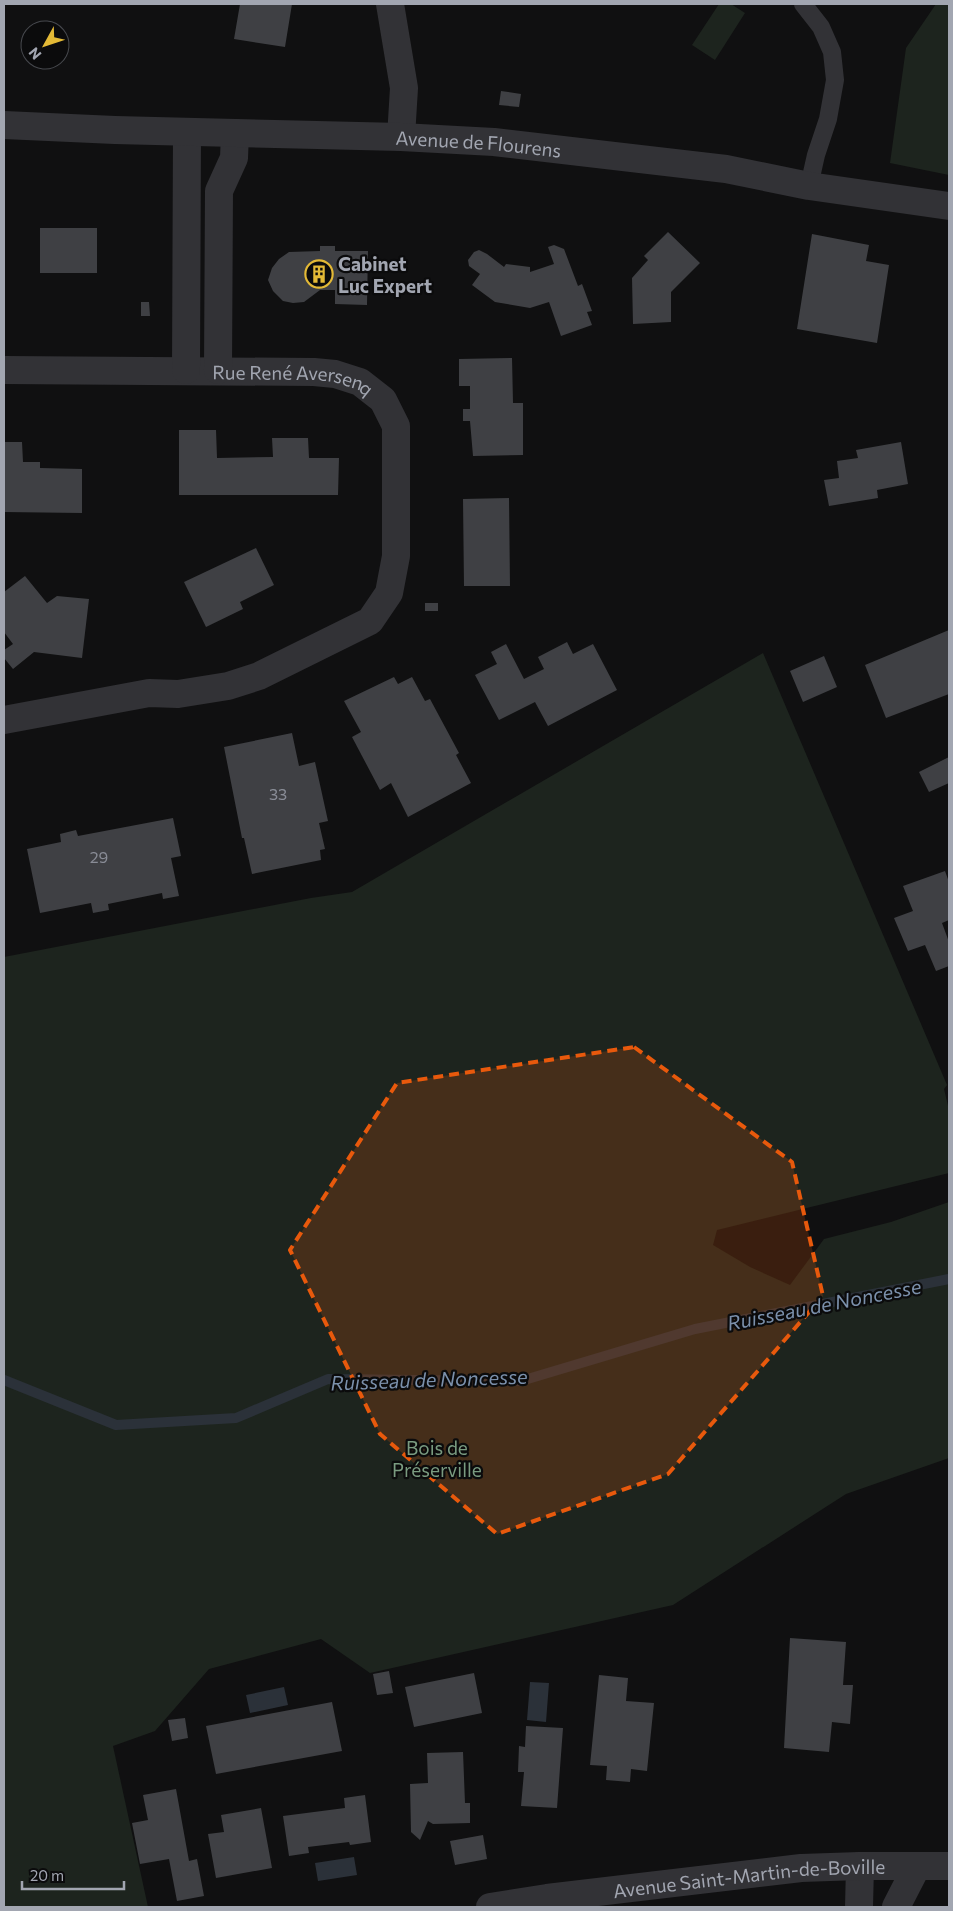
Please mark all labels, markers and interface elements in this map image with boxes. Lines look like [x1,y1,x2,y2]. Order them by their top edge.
north arrow [20,20,70,70]
text: N [25,44,45,63]
street label: Avenue de Flourens [395,125,563,161]
place label: Cabinet Luc Expert [338,252,432,297]
building icon: Cabinet Luc Expert [304,259,334,289]
street label: Rue René Aversenq [212,360,378,400]
house number: 33 [269,784,287,803]
house number: 29 [90,847,108,866]
water label: Ruisseau de Noncesse [725,1273,924,1335]
water label: Ruisseau de Noncesse [330,1364,528,1394]
park label: Bois de Préserville [392,1436,482,1481]
street label: Avenue Saint-Martin-de-Boville [612,1854,885,1902]
scale bar [22,1858,125,1890]
text: 20 m [30,1866,64,1884]

